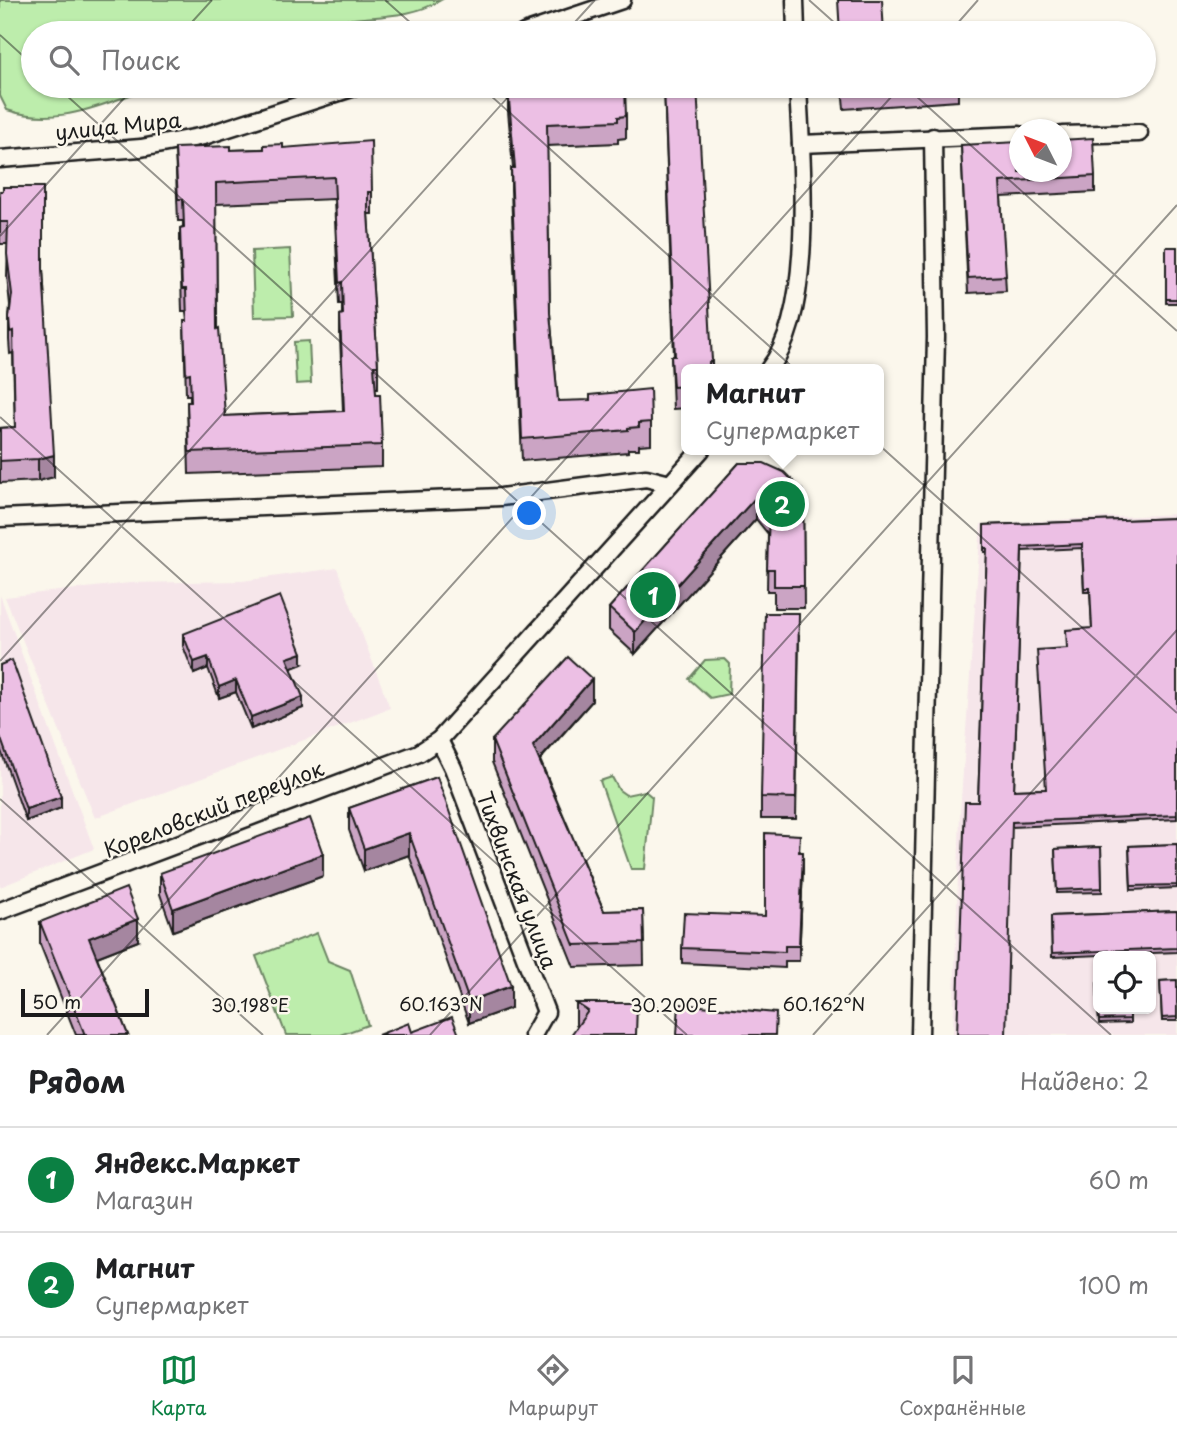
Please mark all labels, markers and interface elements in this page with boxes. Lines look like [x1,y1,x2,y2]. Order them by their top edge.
search box [21,21,1156,98]
text: Поиск [101,40,180,79]
icon: search [45,41,83,79]
street label: улица Мира [53,102,183,148]
north arrow [1009,119,1072,182]
popup [681,364,884,455]
text: Магнит [706,373,805,412]
text: Супермаркет [706,412,859,447]
pin: 2 [759,478,805,530]
your location [512,496,546,530]
pin: 1 [630,569,676,621]
street label: Кореловский переулок [98,751,328,865]
street label: Тихвинская улица [469,787,567,974]
map controls [1093,951,1156,1014]
button: locate [1093,951,1156,1014]
scale bar [21,986,149,1018]
text: 50 m [32,987,81,1015]
text: 60.163°N [399,990,483,1017]
text: 60.162°N [783,990,865,1017]
text: 30.198°E [211,991,289,1018]
text: 30.200°E [630,991,718,1018]
text: Рядом [28,1058,126,1103]
text: Найдено: 2 [1020,1063,1149,1098]
text: Яндекс.Маркет [95,1143,299,1182]
text: 1 [46,1162,57,1197]
text: 60 m [1089,1162,1149,1197]
text: Магазин [95,1182,194,1217]
text: Магнит [95,1248,194,1287]
text: 2 [43,1267,59,1302]
text: 100 m [1079,1267,1149,1302]
text: Супермаркет [95,1287,249,1322]
tab: Карта [151,1351,207,1421]
tab: Маршрут [508,1351,598,1421]
tab: Сохранённые [899,1351,1026,1421]

